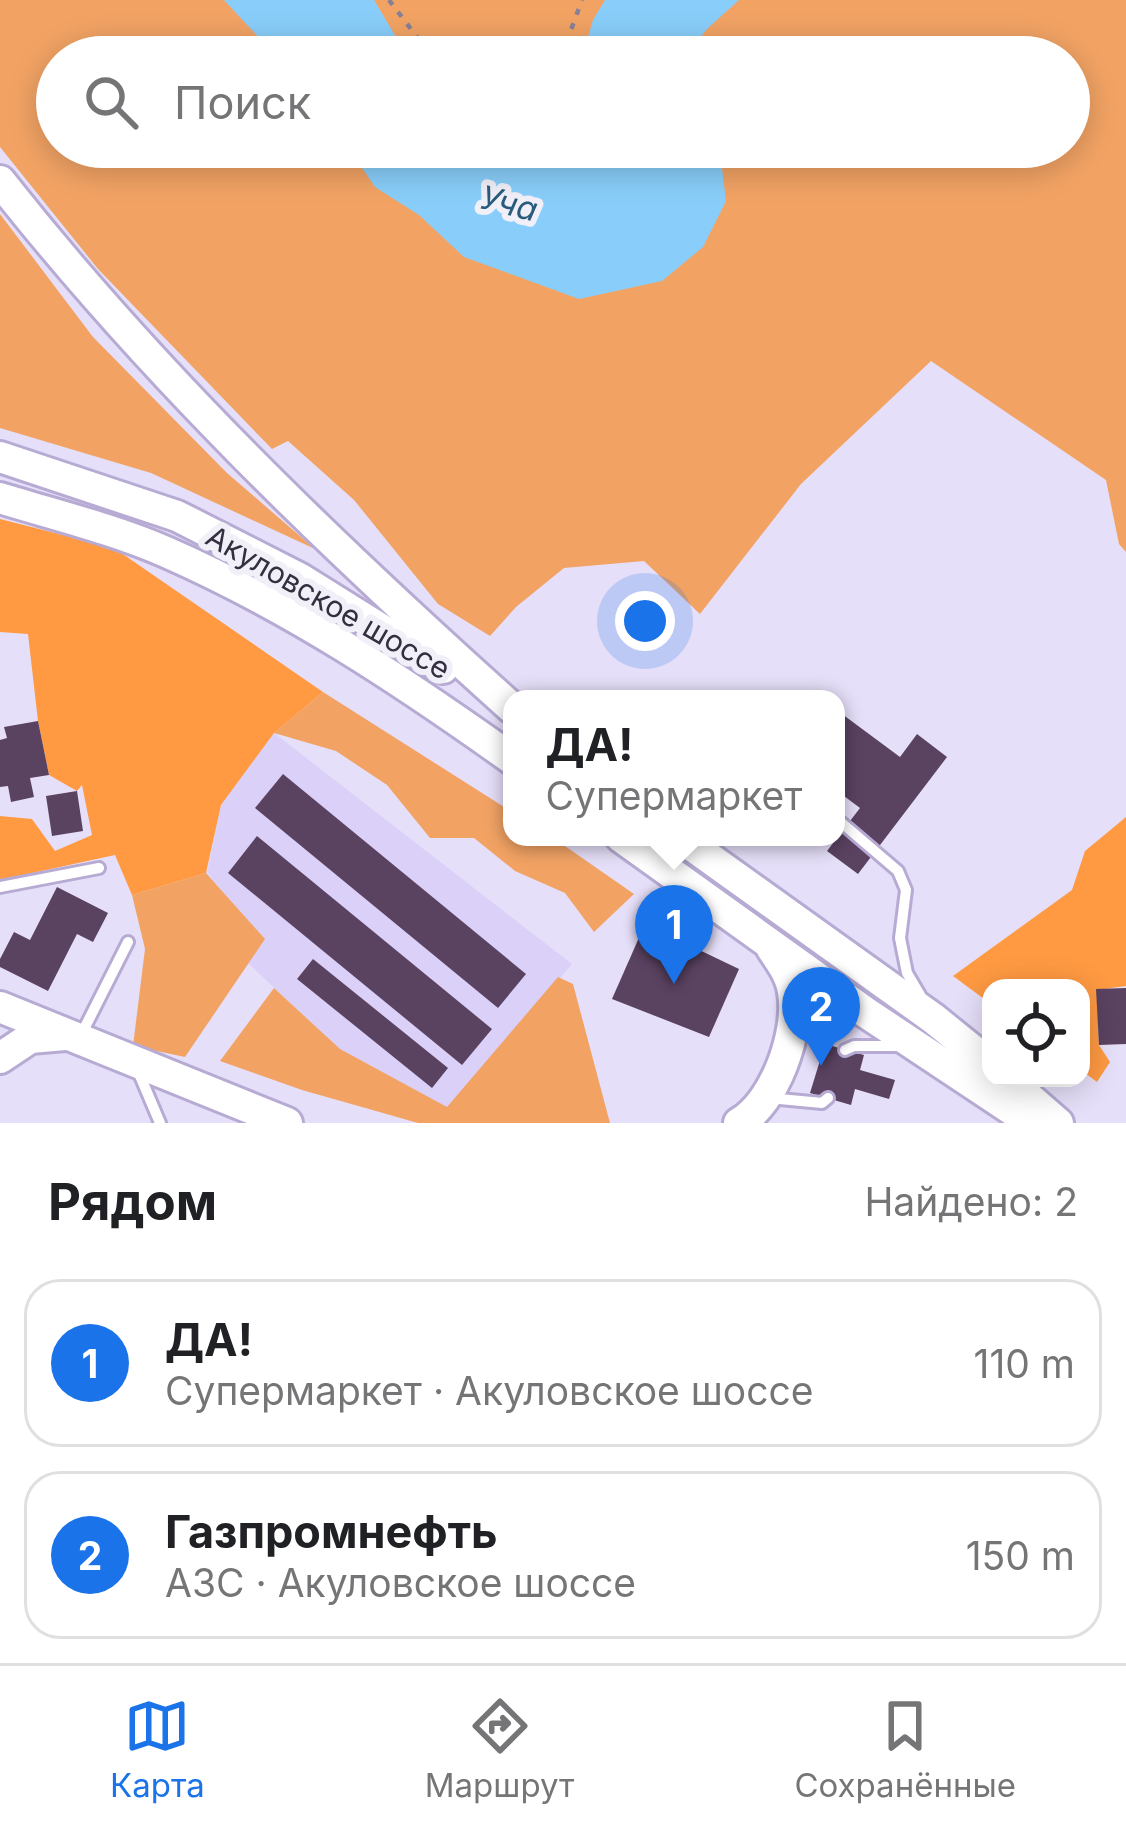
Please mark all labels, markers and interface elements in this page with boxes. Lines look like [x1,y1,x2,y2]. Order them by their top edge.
search box [36,36,1090,168]
icon: search [78,69,144,135]
text: Поиск [174,75,311,130]
water label: Уча [476,177,542,229]
street label: Акуловское шоссе [200,518,457,687]
your location [615,591,675,651]
popup [503,690,845,846]
text: ДА! [546,717,633,772]
text: Супермаркет [546,772,802,819]
pin: 1 [635,885,713,984]
pin: 2 [782,967,860,1066]
map controls [982,979,1090,1087]
button: locate [982,979,1090,1087]
text: Рядом [48,1171,217,1232]
text: Найдено: 2 [864,1178,1078,1225]
text: ДА! [165,1312,253,1367]
text: 1 [82,1340,98,1387]
text: 110 m [974,1340,1075,1387]
text: Супермаркет · Акуловское шоссе [165,1367,814,1414]
text: Газпромнефть [165,1504,498,1559]
text: 2 [78,1532,102,1579]
text: 150 m [966,1532,1075,1579]
text: АЗС · Акуловское шоссе [165,1559,636,1606]
tab: Карта [110,1693,205,1805]
tab: Маршрут [425,1693,574,1805]
tab: Сохранённые [794,1693,1016,1805]

